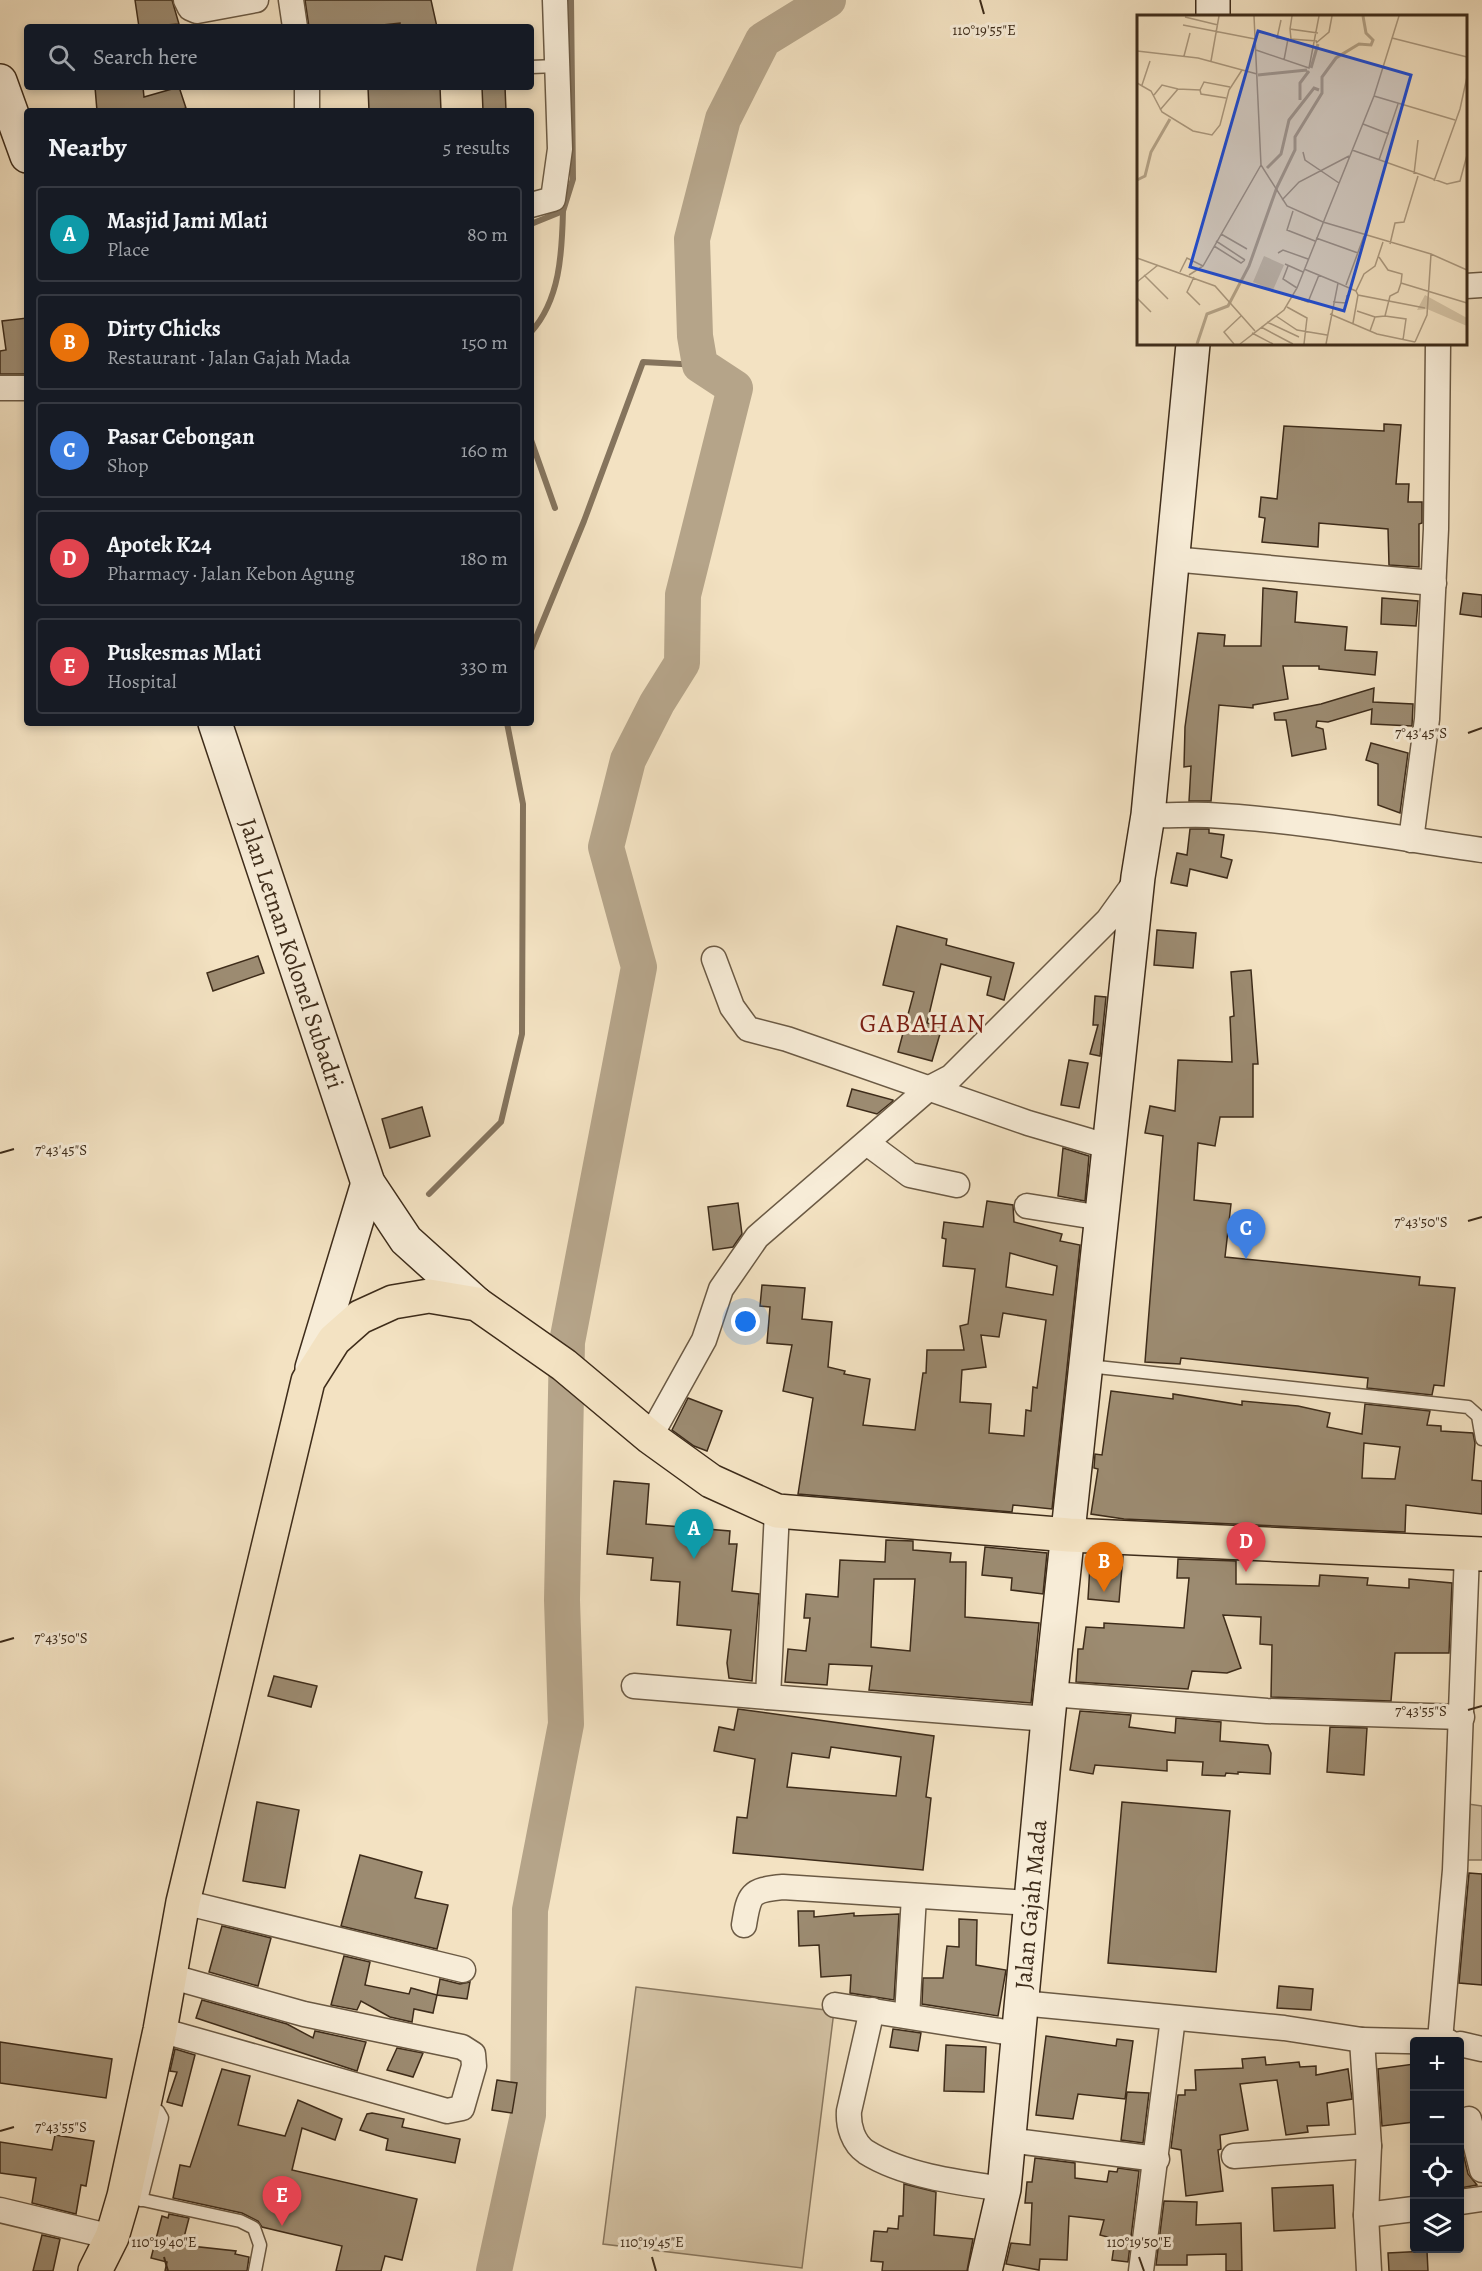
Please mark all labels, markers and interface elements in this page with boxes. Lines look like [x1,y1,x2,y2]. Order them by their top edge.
inset map [1137,15,1467,345]
text: 110°19'55"E [952,20,1016,40]
search box [24,24,534,90]
icon: search [45,41,78,74]
text: Search here [93,42,198,72]
text: Nearby [48,130,127,165]
text: 5 results [443,134,510,161]
text: Masjid Jami Mlati [107,206,268,236]
text: A [63,221,76,248]
text: 80 m [467,221,508,248]
text: Place [107,236,149,263]
text: Dirty Chicks [107,314,221,344]
text: B [63,329,76,356]
text: 150 m [461,329,508,356]
text: Restaurant · Jalan Gajah Mada [107,344,351,371]
text: Pasar Cebongan [107,422,255,452]
text: C [63,437,76,464]
text: 160 m [461,437,508,464]
text: Shop [107,452,149,479]
text: Apotek K24 [107,530,211,560]
text: D [63,545,76,572]
text: 180 m [460,545,508,572]
text: Pharmacy · Jalan Kebon Agung [107,560,355,587]
text: Puskesmas Mlati [107,638,261,668]
text: E [64,653,75,680]
text: 330 m [460,653,508,680]
text: Hospital [107,668,177,695]
text: 7°43'45"S [1395,723,1447,743]
street label: Jalan Letnan Kolonel Subadri [232,814,352,1093]
district label: GABAHAN [860,1006,986,1041]
text: 7°43'45"S [35,1140,87,1160]
pin: C [1226,1210,1266,1259]
text: 7°43'50"S [1394,1212,1448,1232]
your location [731,1307,760,1336]
pin: A [674,1510,714,1559]
pin: D [1226,1522,1266,1572]
pin: B [1084,1542,1124,1592]
text: 7°43'50"S [34,1628,88,1648]
text: 7°43'55"S [1395,1701,1447,1721]
street label: Jalan Gajah Mada [1007,1817,1055,1991]
map controls [1410,2037,1464,2253]
button: + [1410,2037,1464,2091]
button: − [1410,2091,1464,2145]
text: 7°43'55"S [35,2117,87,2137]
button: locate [1410,2145,1464,2199]
pin: E [262,2176,302,2226]
button: layers [1410,2199,1464,2253]
text: 110°19'40"E [131,2232,197,2252]
text: 110°19'45"E [620,2232,684,2252]
text: 110°19'50"E [1106,2232,1172,2252]

